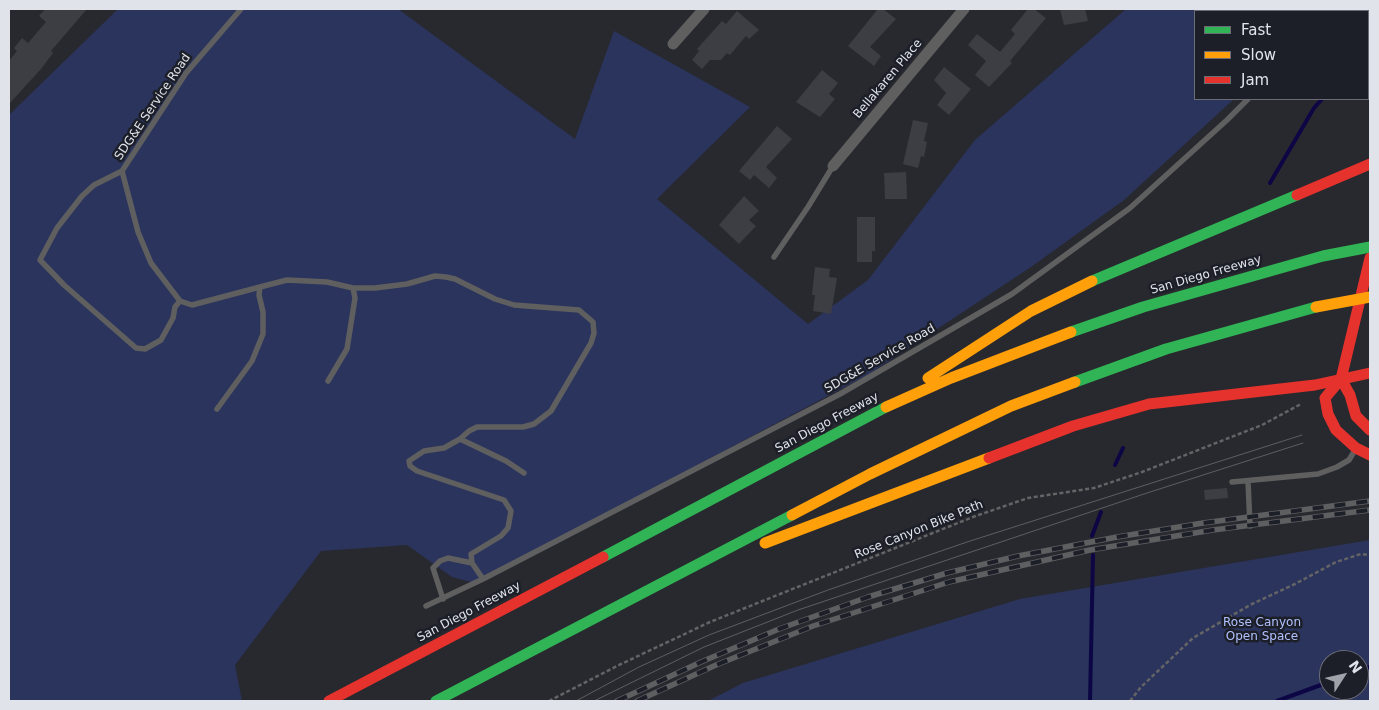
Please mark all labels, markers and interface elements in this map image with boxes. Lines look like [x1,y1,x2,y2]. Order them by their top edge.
legend [1194,10,1369,100]
text: Fast [1241,21,1271,39]
street label: Bellakaren Place [851,36,925,122]
text: Slow [1241,46,1276,64]
street label: SDG&E Service Road [112,51,194,163]
text: Jam [1241,71,1269,89]
street label: San Diego Freeway [1149,252,1263,298]
street label: SDG&E Service Road [822,321,938,397]
street label: San Diego Freeway [773,390,881,456]
street label: Rose Canyon Bike Path [853,498,985,562]
street label: San Diego Freeway [415,579,523,645]
park label: Rose Canyon Open Space [1223,616,1301,644]
north arrow [1319,650,1369,700]
text: N [1346,658,1365,676]

